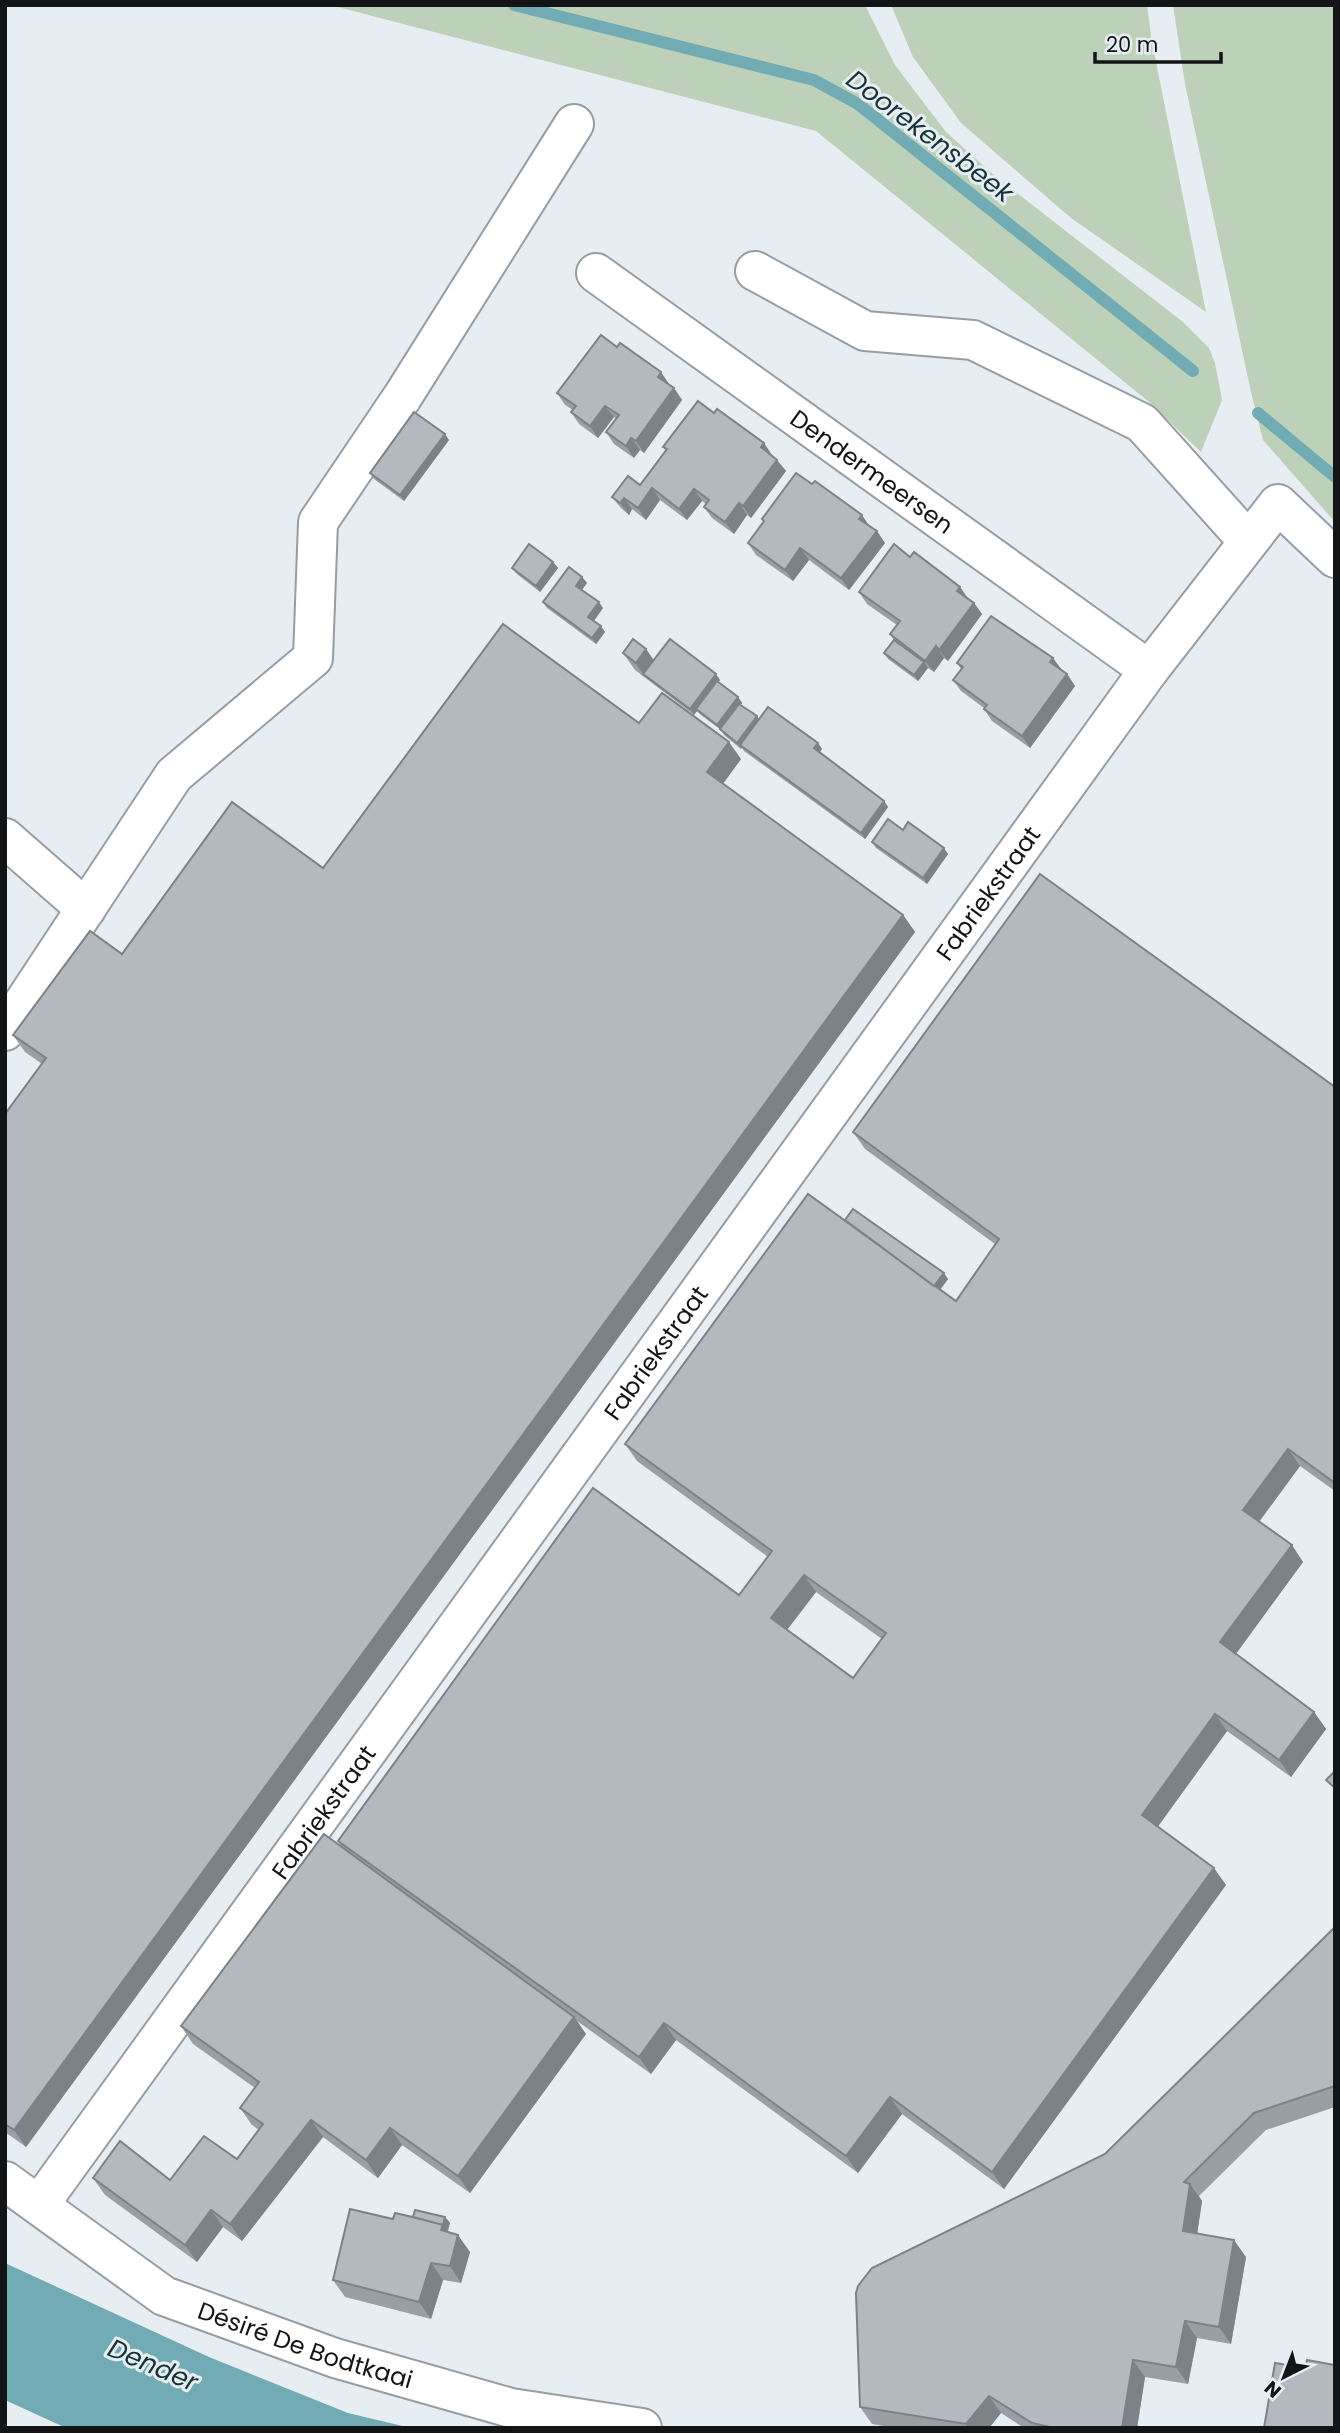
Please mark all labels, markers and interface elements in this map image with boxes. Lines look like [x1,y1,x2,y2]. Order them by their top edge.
scale bar [1095,21,1221,65]
text: 20 m [1106,30,1159,59]
water label: Doorekensbeek [839,61,1022,212]
street label: Dendermeersen [784,401,960,541]
street label: Fabriekstraat [928,819,1047,967]
street label: Fabriekstraat [596,1279,715,1426]
street label: Fabriekstraat [263,1738,383,1886]
street label: Désiré De Bodtkaai [194,2293,417,2396]
water label: Dender [102,2330,205,2401]
north arrow [1249,2342,1319,2412]
text: N [1259,2374,1287,2404]

